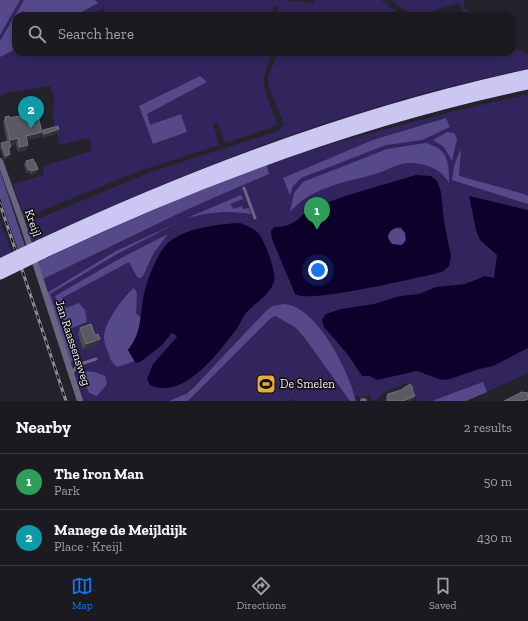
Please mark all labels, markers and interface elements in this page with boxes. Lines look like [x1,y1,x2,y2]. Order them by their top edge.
search box [12,12,516,56]
icon: search [26,23,48,45]
text: Search here [58,25,134,43]
pin: 2 [18,96,44,129]
pin: 1 [304,197,330,230]
street label: Kreijl [21,207,44,239]
your location [308,260,328,280]
street label: Jan Raassensweg [53,298,94,388]
sports icon: De Smelen [255,373,277,395]
place label: De Smelen [280,377,335,391]
text: Nearby [16,417,71,437]
text: 2 results [464,420,512,435]
text: The Iron Man [54,465,144,483]
text: 1 [26,474,32,489]
text: 50 m [484,474,512,489]
text: Park [54,483,80,498]
text: Manege de Meijldijk [54,521,187,539]
text: 2 [26,530,32,545]
text: 430 m [477,530,512,545]
text: Place · Kreijl [54,539,122,554]
tab: Map [71,575,93,612]
tab: Directions [236,575,286,612]
tab: Saved [429,575,457,612]

